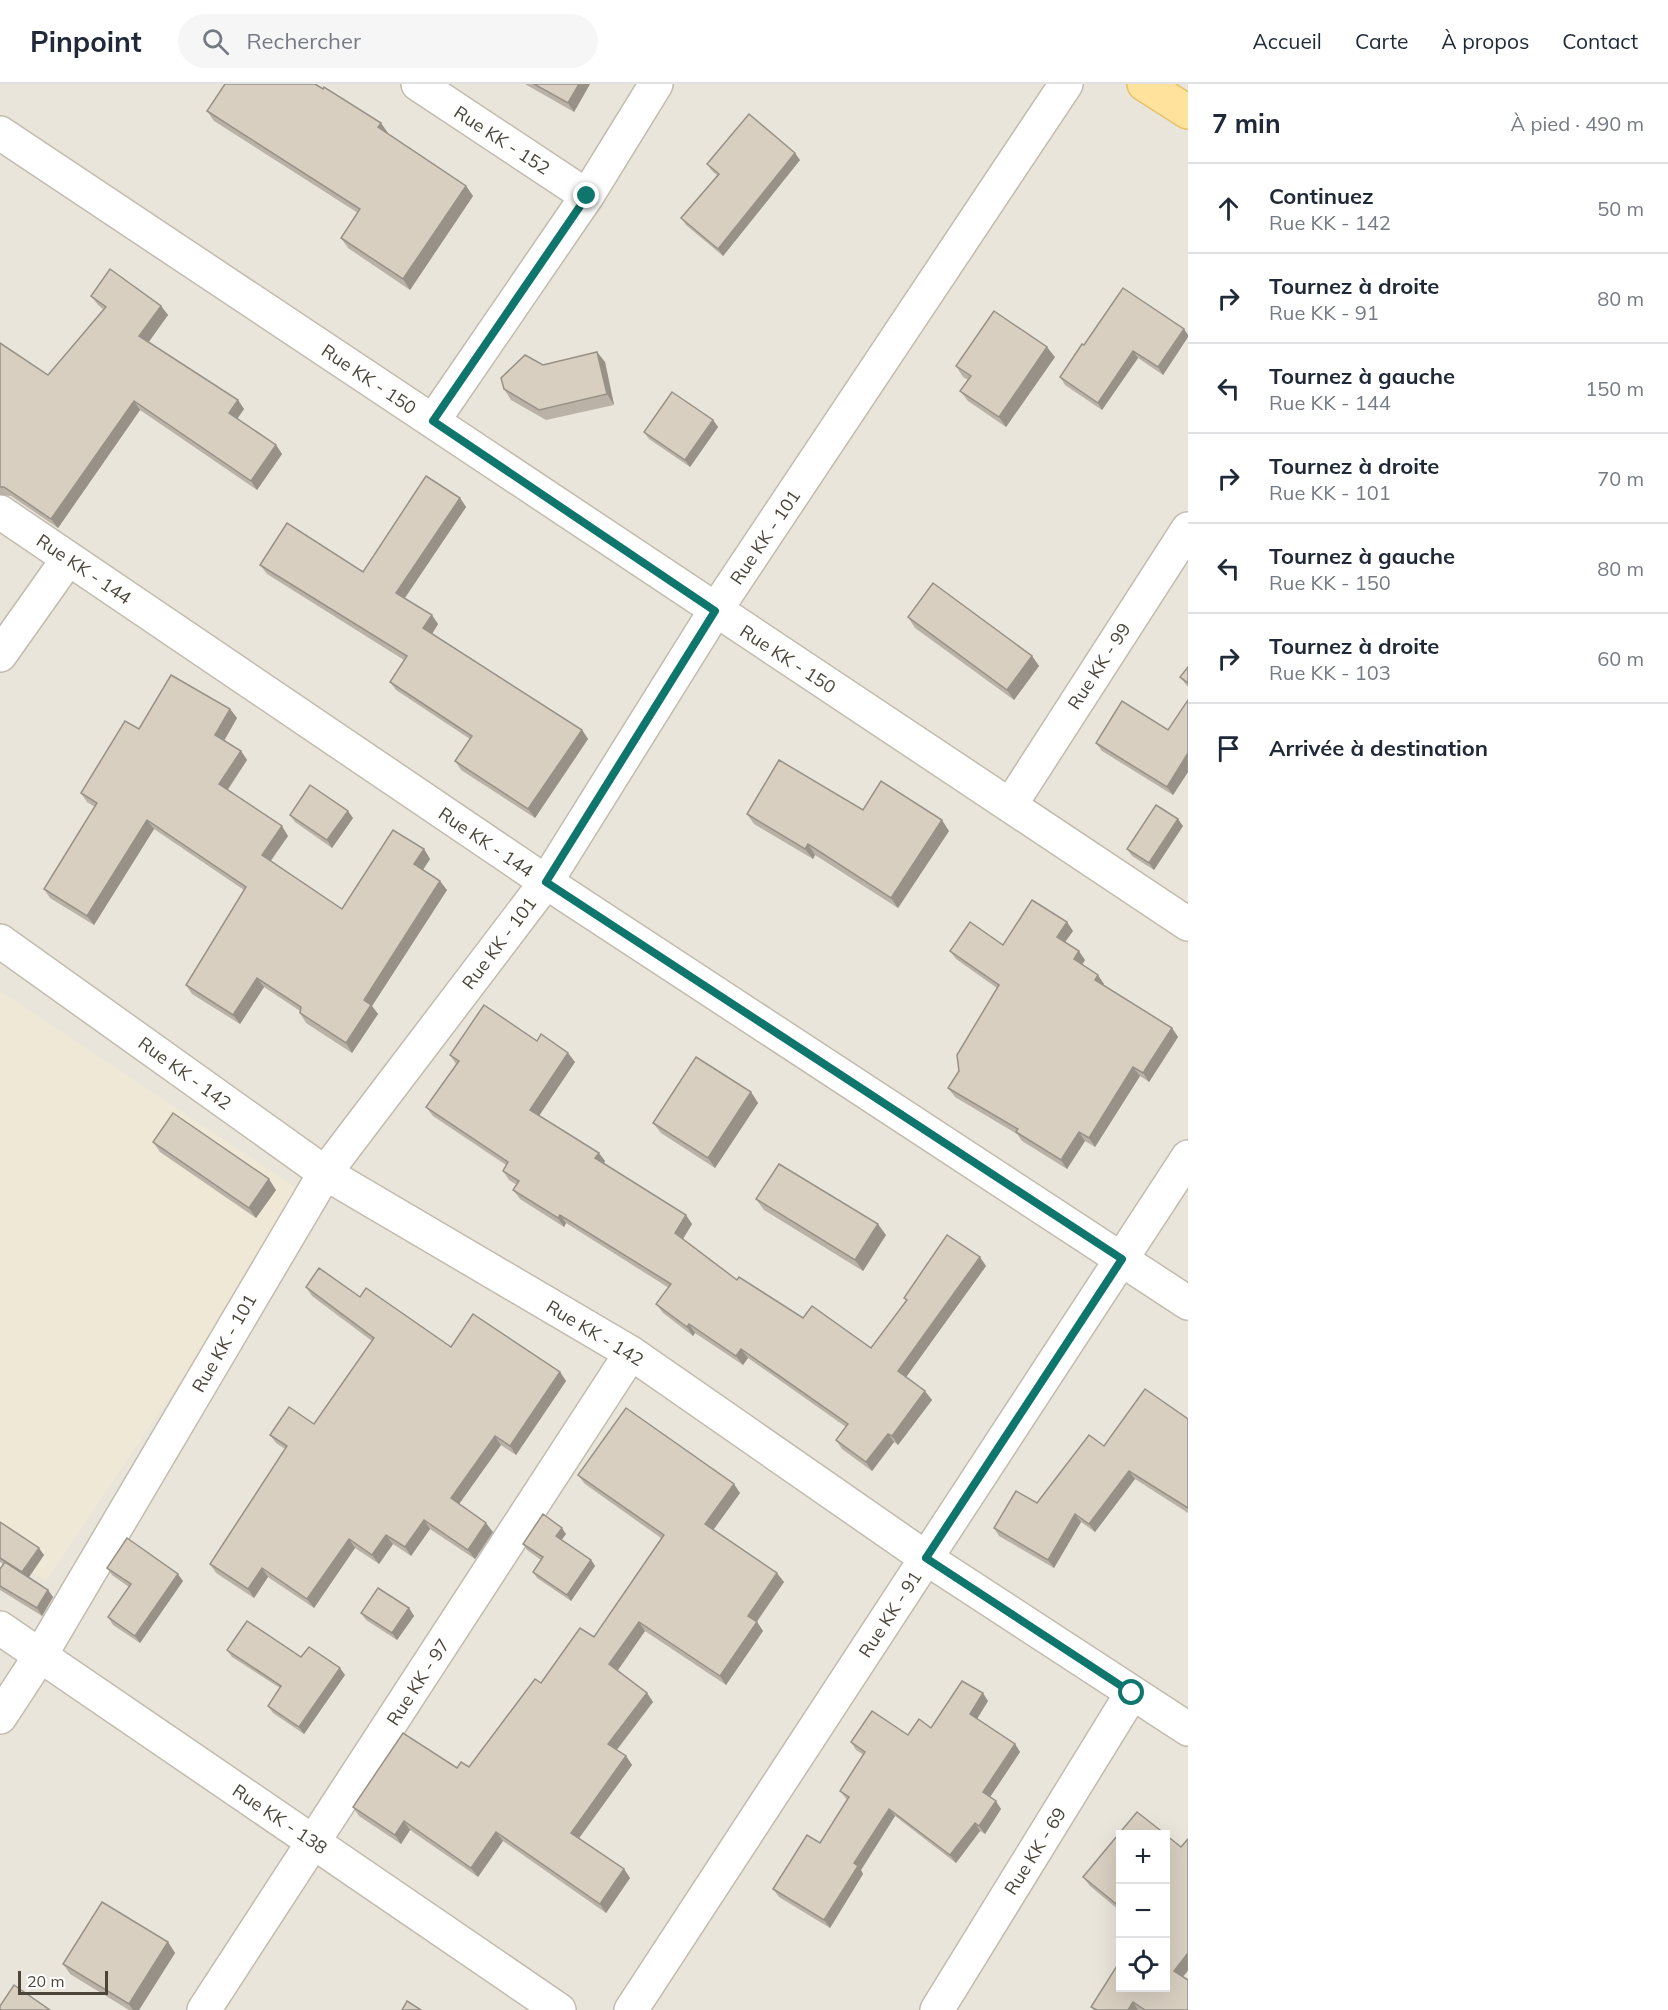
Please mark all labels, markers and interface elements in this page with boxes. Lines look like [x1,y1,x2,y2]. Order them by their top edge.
search box [178,14,598,68]
text: Pinpoint [30,24,142,59]
icon: search [199,25,232,58]
text: Rechercher [247,27,361,55]
text: Accueil [1252,28,1322,54]
text: Carte [1355,28,1408,54]
text: À propos [1441,28,1529,54]
text: Contact [1562,28,1638,54]
street label: Rue KK - 152 [450,100,554,180]
text: 7 min [1212,107,1281,140]
text: À pied · 490 m [1511,111,1644,136]
route end [573,182,599,208]
text: Continuez [1269,182,1374,210]
icon: ahead [1212,192,1245,225]
text: 50 m [1597,196,1644,221]
text: Rue KK - 142 [1269,210,1391,235]
text: Tournez à droite [1269,272,1439,300]
icon: right [1212,282,1245,315]
text: 80 m [1597,286,1644,311]
text: Rue KK - 91 [1269,300,1379,325]
street label: Rue KK - 150 [317,339,421,419]
text: Tournez à gauche [1269,362,1455,390]
icon: left [1212,372,1245,405]
text: 150 m [1585,376,1644,401]
text: Rue KK - 144 [1269,390,1391,415]
text: Tournez à droite [1269,452,1439,480]
icon: right [1212,462,1245,495]
text: 70 m [1597,466,1644,491]
text: Rue KK - 101 [1269,480,1391,505]
street label: Rue KK - 101 [725,485,805,589]
street label: Rue KK - 144 [32,529,136,609]
text: Tournez à gauche [1269,542,1455,570]
icon: left [1212,552,1245,585]
text: 80 m [1597,556,1644,581]
text: Rue KK - 150 [1269,570,1391,595]
street label: Rue KK - 99 [1062,618,1136,714]
street label: Rue KK - 150 [736,619,840,699]
text: Tournez à droite [1269,632,1439,660]
icon: right [1212,642,1245,675]
text: 60 m [1597,646,1644,671]
text: Rue KK - 103 [1269,660,1391,685]
icon: arrive [1212,732,1245,765]
text: Arrivée à destination [1269,734,1488,762]
street label: Rue KK - 144 [434,802,538,882]
street label: Rue KK - 101 [457,892,541,994]
street label: Rue KK - 142 [134,1031,236,1115]
street label: Rue KK - 101 [187,1290,261,1396]
street label: Rue KK - 142 [542,1295,648,1371]
street label: Rue KK - 91 [853,1566,927,1662]
street label: Rue KK - 97 [381,1634,455,1730]
route start [1118,1679,1144,1705]
street label: Rue KK - 138 [228,1779,332,1859]
street label: Rue KK - 69 [999,1803,1071,1899]
map controls [1116,1830,1170,1992]
button: + [1116,1830,1170,1884]
button: − [1116,1884,1170,1938]
button: locate [1116,1938,1170,1992]
scale bar [18,1968,108,1996]
text: 20 m [27,1971,64,1991]

